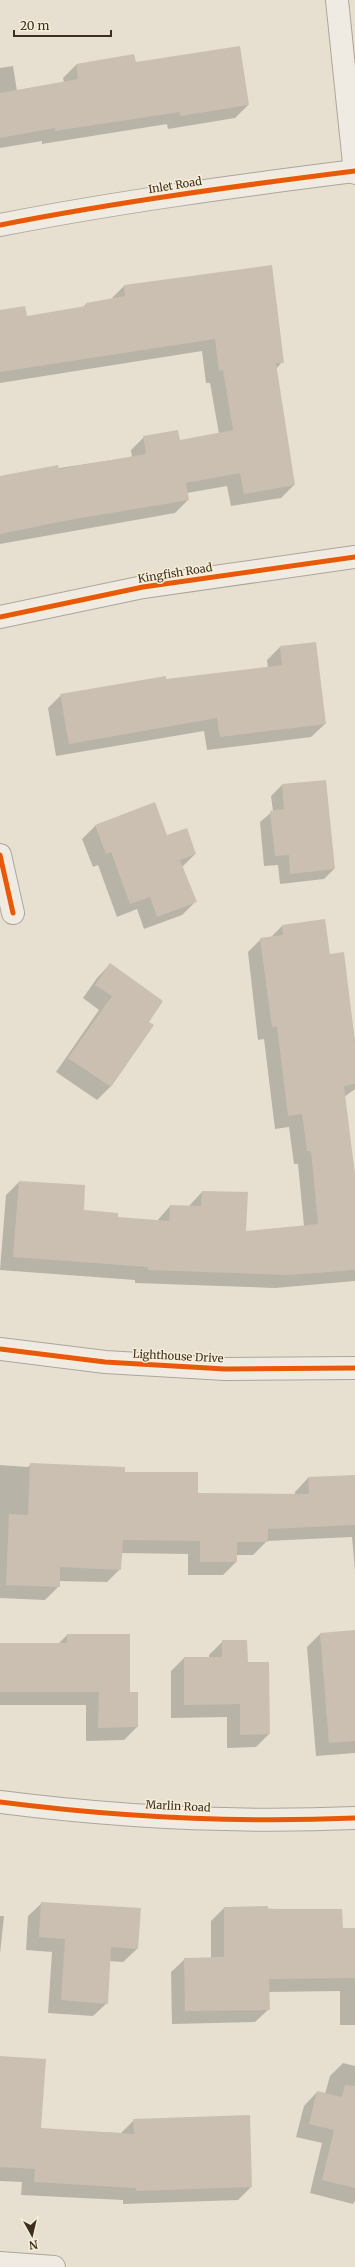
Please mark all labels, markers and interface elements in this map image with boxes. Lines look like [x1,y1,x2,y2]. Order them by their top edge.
scale bar [14,12,111,38]
text: 20 m [20,18,49,33]
street label: Inlet Road [147,174,203,196]
street label: Kingfish Road [137,560,214,586]
street label: Lighthouse Drive [132,1347,224,1365]
street label: Marlin Road [145,1797,211,1815]
north arrow [12,2215,52,2255]
text: N [28,2237,39,2252]

